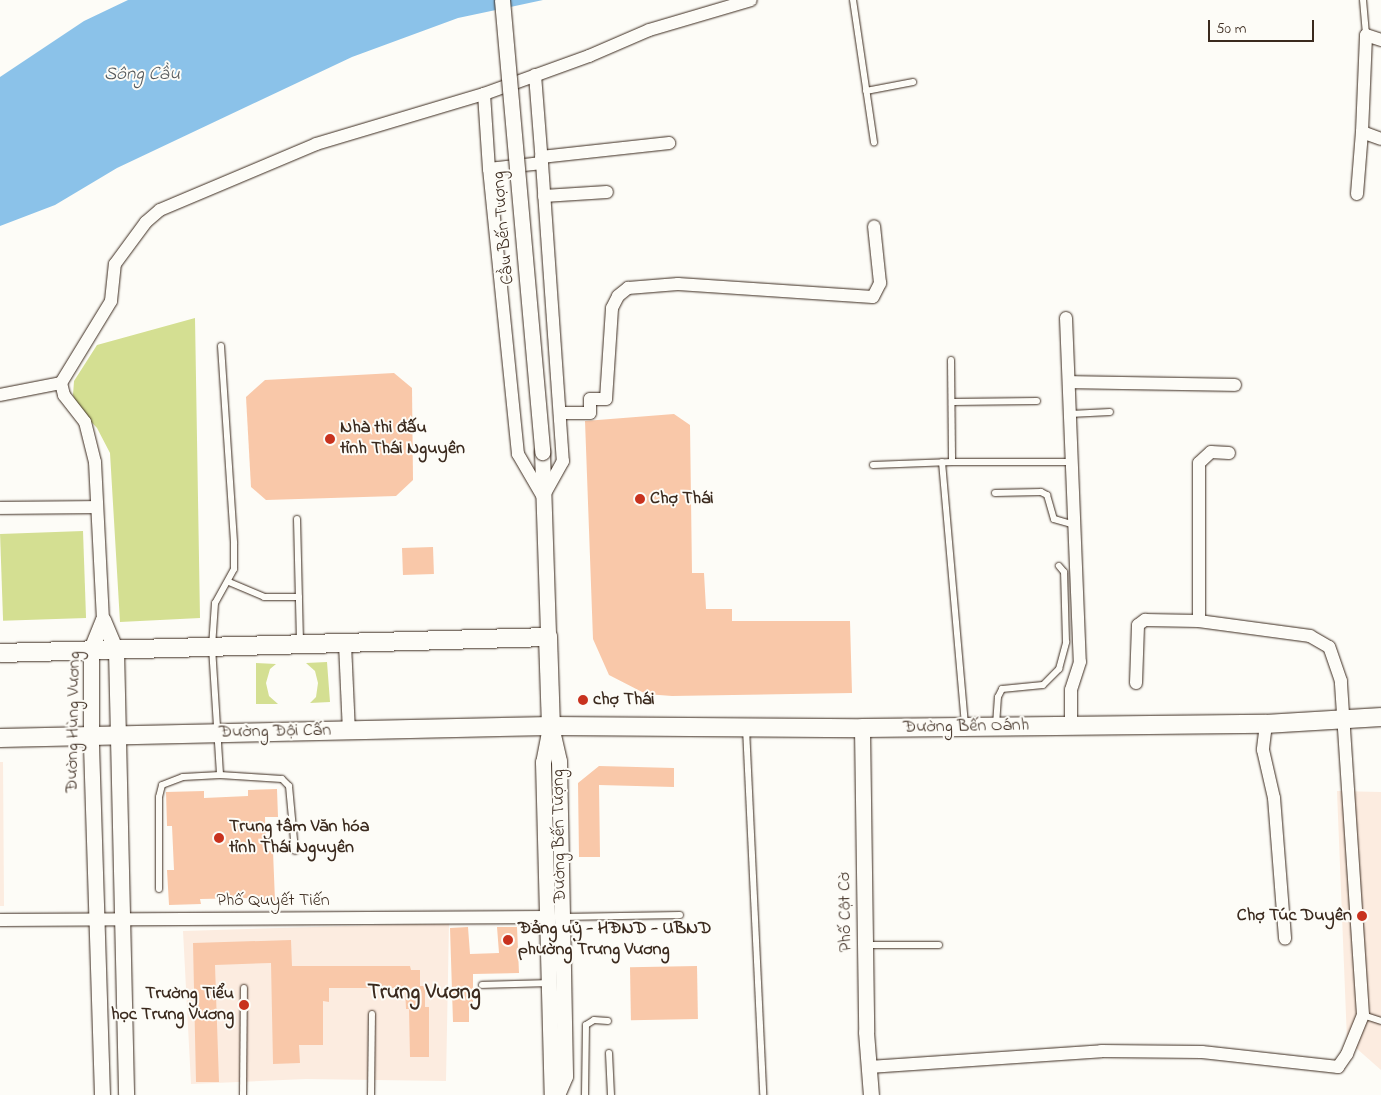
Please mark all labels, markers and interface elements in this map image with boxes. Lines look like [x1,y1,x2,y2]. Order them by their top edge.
scale bar [1211,10,1317,42]
text: 50 m [1216,18,1246,40]
water label: Sông Cầu [104,64,180,86]
street label: Cầu Bến Tượng [488,170,520,286]
place label: Nhà thi đấu tỉnh Thái Nguyên [340,418,465,460]
marker: Nhà thi đấu tỉnh Thái Nguyên [324,433,336,445]
place label: Chợ Thái [650,488,714,510]
marker: Chợ Thái [634,493,646,505]
street label: Đường Hùng Vương [62,651,86,793]
place label: chợ Thái [593,689,655,711]
marker: chợ Thái [577,694,589,706]
street label: Đường Bến Oánh [903,715,1029,739]
street label: Đường Đội Cấn [219,720,331,744]
street label: Đường Bến Tượng [548,769,572,903]
place label: Trung tâm Văn hóa tỉnh Thái Nguyên [229,817,369,860]
marker: Trung tâm Văn hóa tỉnh Thái Nguyên [213,832,225,844]
street label: Phố Cột Cờ [835,872,857,952]
street label: Phố Quyết Tiến [216,890,330,912]
place label: Chợ Túc Duyên [1237,905,1352,927]
marker: Chợ Túc Duyên [1356,910,1368,922]
place label: Đảng uỷ - HĐND - UBND phường Trưng Vương [518,919,711,962]
marker: Đảng uỷ - HĐND - UBND phường Trưng Vương [502,934,514,946]
district label: Trưng Vương [367,981,481,1007]
place label: Trường Tiểu học Trưng Vương [111,984,234,1026]
marker: Trường Tiểu học Trưng Vương [238,999,250,1011]

